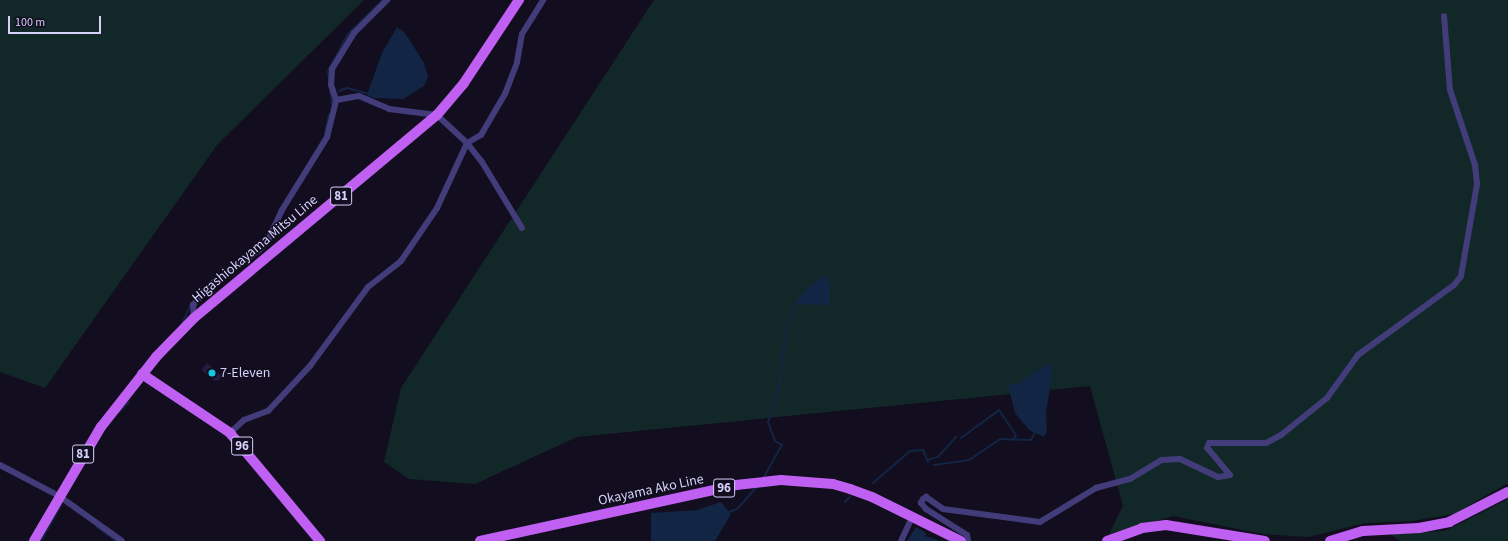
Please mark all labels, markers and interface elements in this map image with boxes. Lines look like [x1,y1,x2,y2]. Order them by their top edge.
scale bar [10,8,103,34]
text: 100 m [15,14,45,31]
road number: 81 [330,185,352,207]
street label: Higashiokayama Mitsu Line [189,191,321,307]
place label: 7-Eleven [220,365,270,381]
marker: 7-Eleven [207,368,217,378]
road number: 96 [231,435,253,457]
road number: 81 [72,443,94,465]
street label: Okayama Ako Line [597,471,705,509]
road number: 96 [713,477,735,499]

